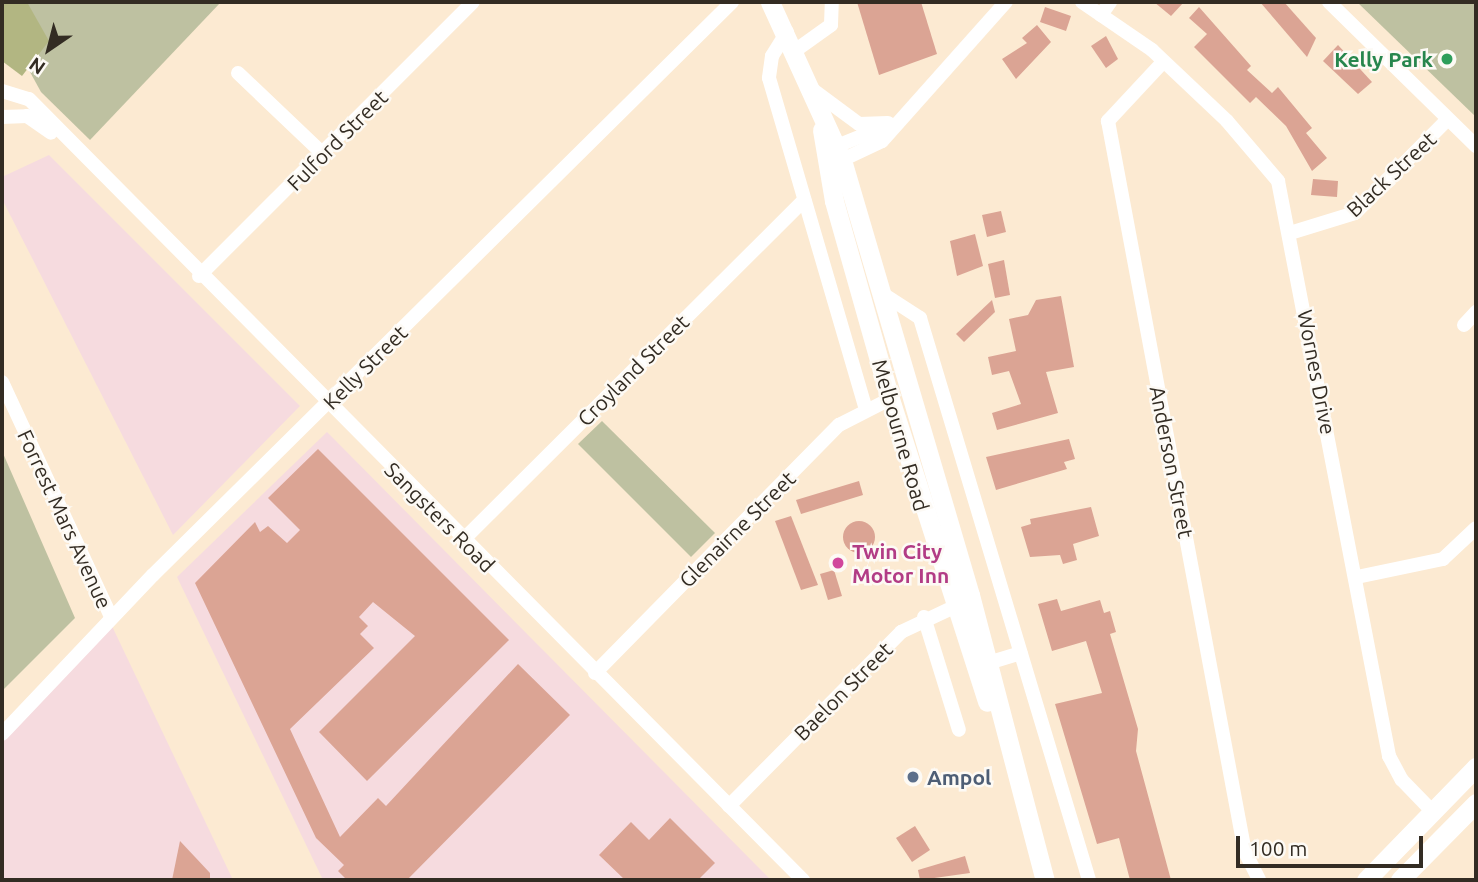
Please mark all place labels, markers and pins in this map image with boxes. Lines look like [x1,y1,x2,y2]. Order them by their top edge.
place label: Kelly Park [1334,46,1433,72]
marker: Kelly Park [1439,51,1455,67]
place label: Twin City Motor Inn [852,538,949,588]
marker: Twin City Motor Inn [830,555,846,571]
place label: Ampol [927,764,991,790]
marker: Ampol [905,769,921,785]

